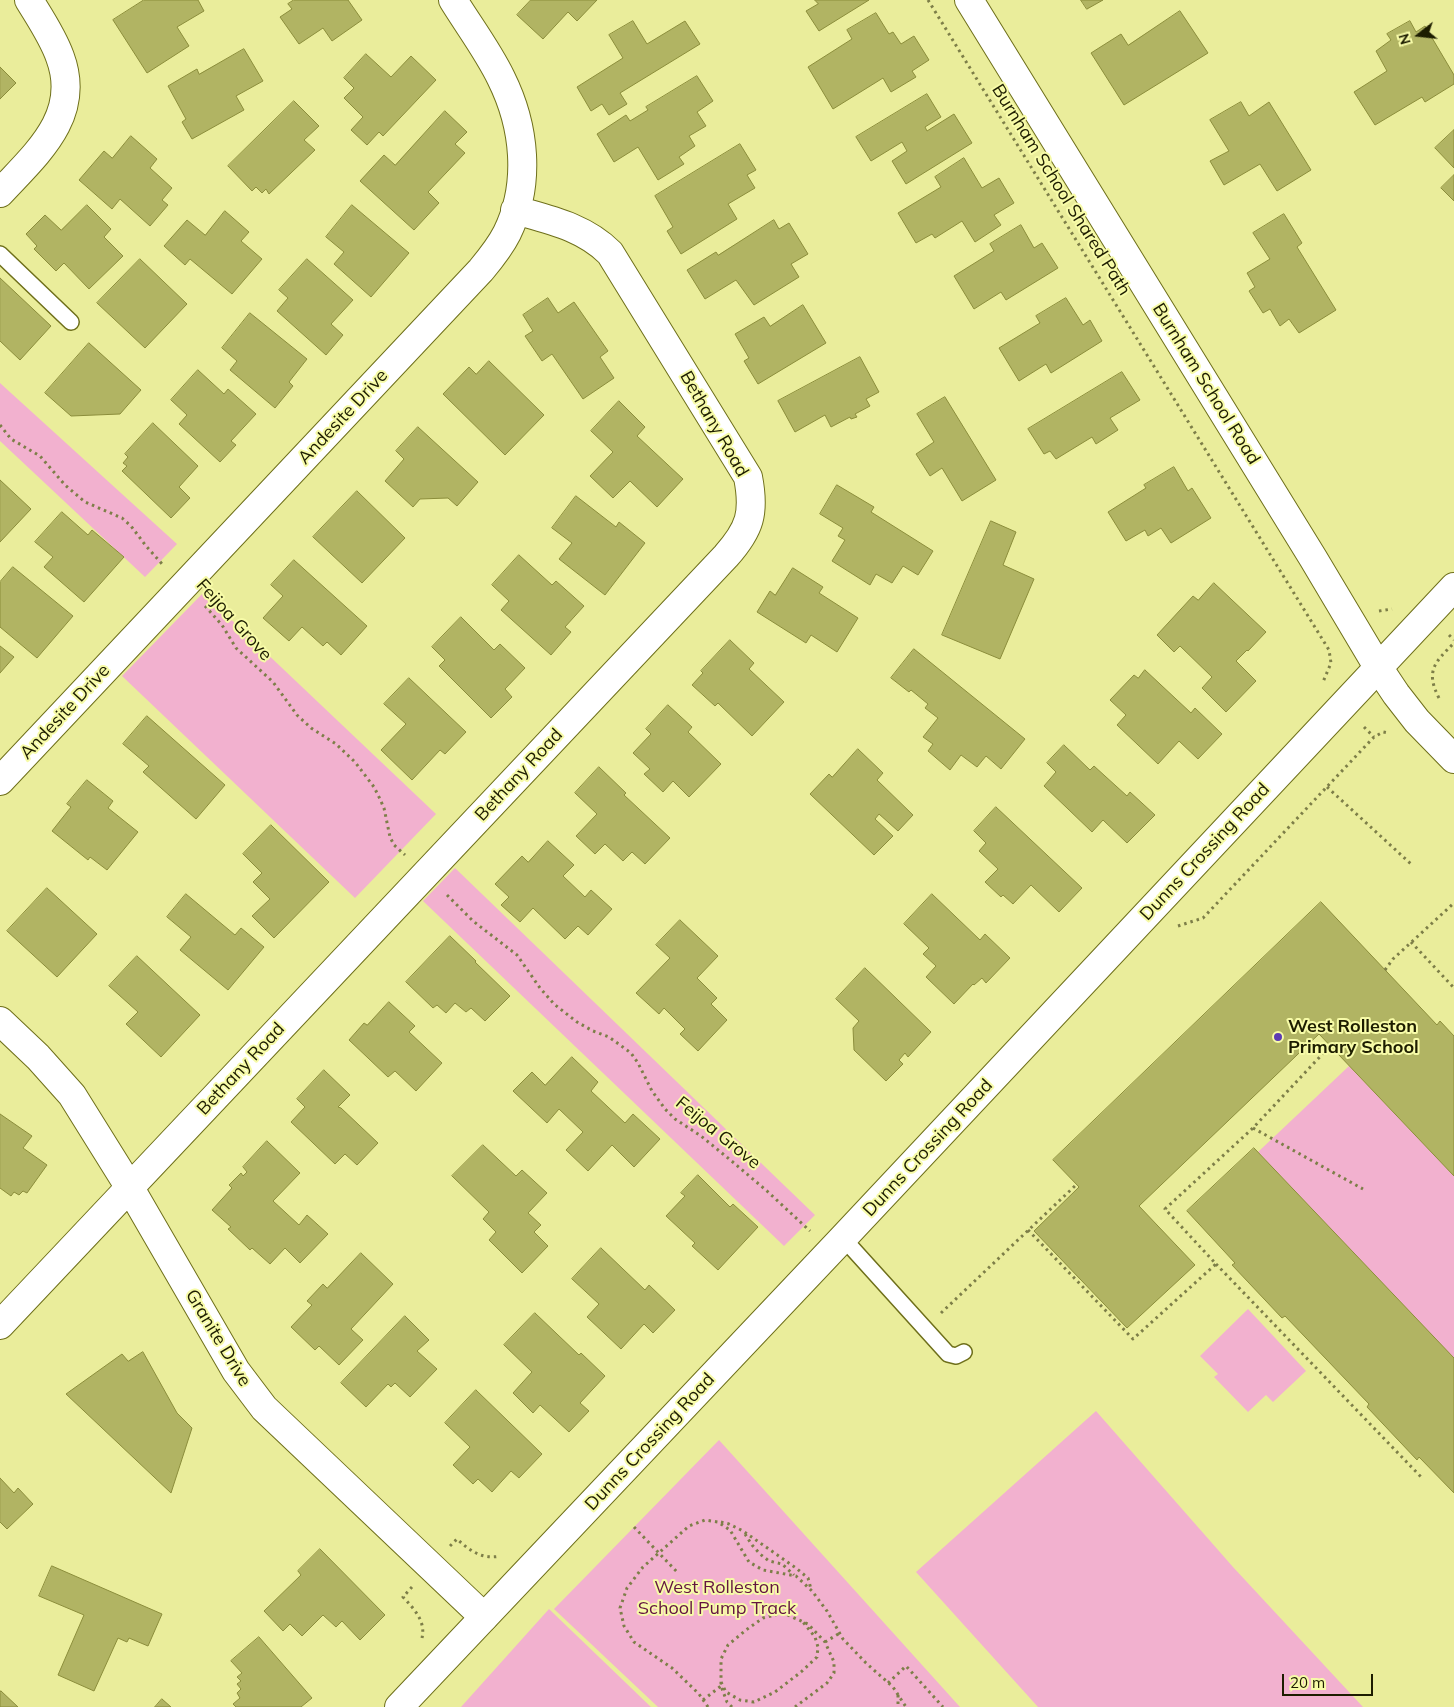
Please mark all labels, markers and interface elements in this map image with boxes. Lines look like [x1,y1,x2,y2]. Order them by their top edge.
north arrow [1394,10,1444,60]
text: N [1394,32,1415,47]
street label: Burnham School Shared Path [987,80,1135,300]
street label: Burnham School Road [1148,299,1264,469]
street label: Andesite Drive [294,365,392,469]
street label: Bethany Road [675,367,753,481]
street label: Feijoa Grove [192,575,276,665]
street label: Andesite Drive [16,660,114,764]
street label: Bethany Road [471,724,567,826]
street label: Dunns Crossing Road [1136,779,1274,925]
place label: West Rolleston Primary School [1288,1016,1419,1058]
street label: Bethany Road [193,1018,289,1120]
marker: West Rolleston Primary School [1272,1031,1284,1043]
street label: Dunns Crossing Road [859,1075,997,1221]
street label: Feijoa Grove [671,1092,765,1174]
street label: Granite Drive [181,1286,255,1390]
street label: Dunns Crossing Road [581,1369,719,1515]
park label: West Rolleston School Pump Track [638,1577,796,1620]
scale bar [1284,1664,1375,1696]
text: 20 m [1290,1673,1325,1692]

